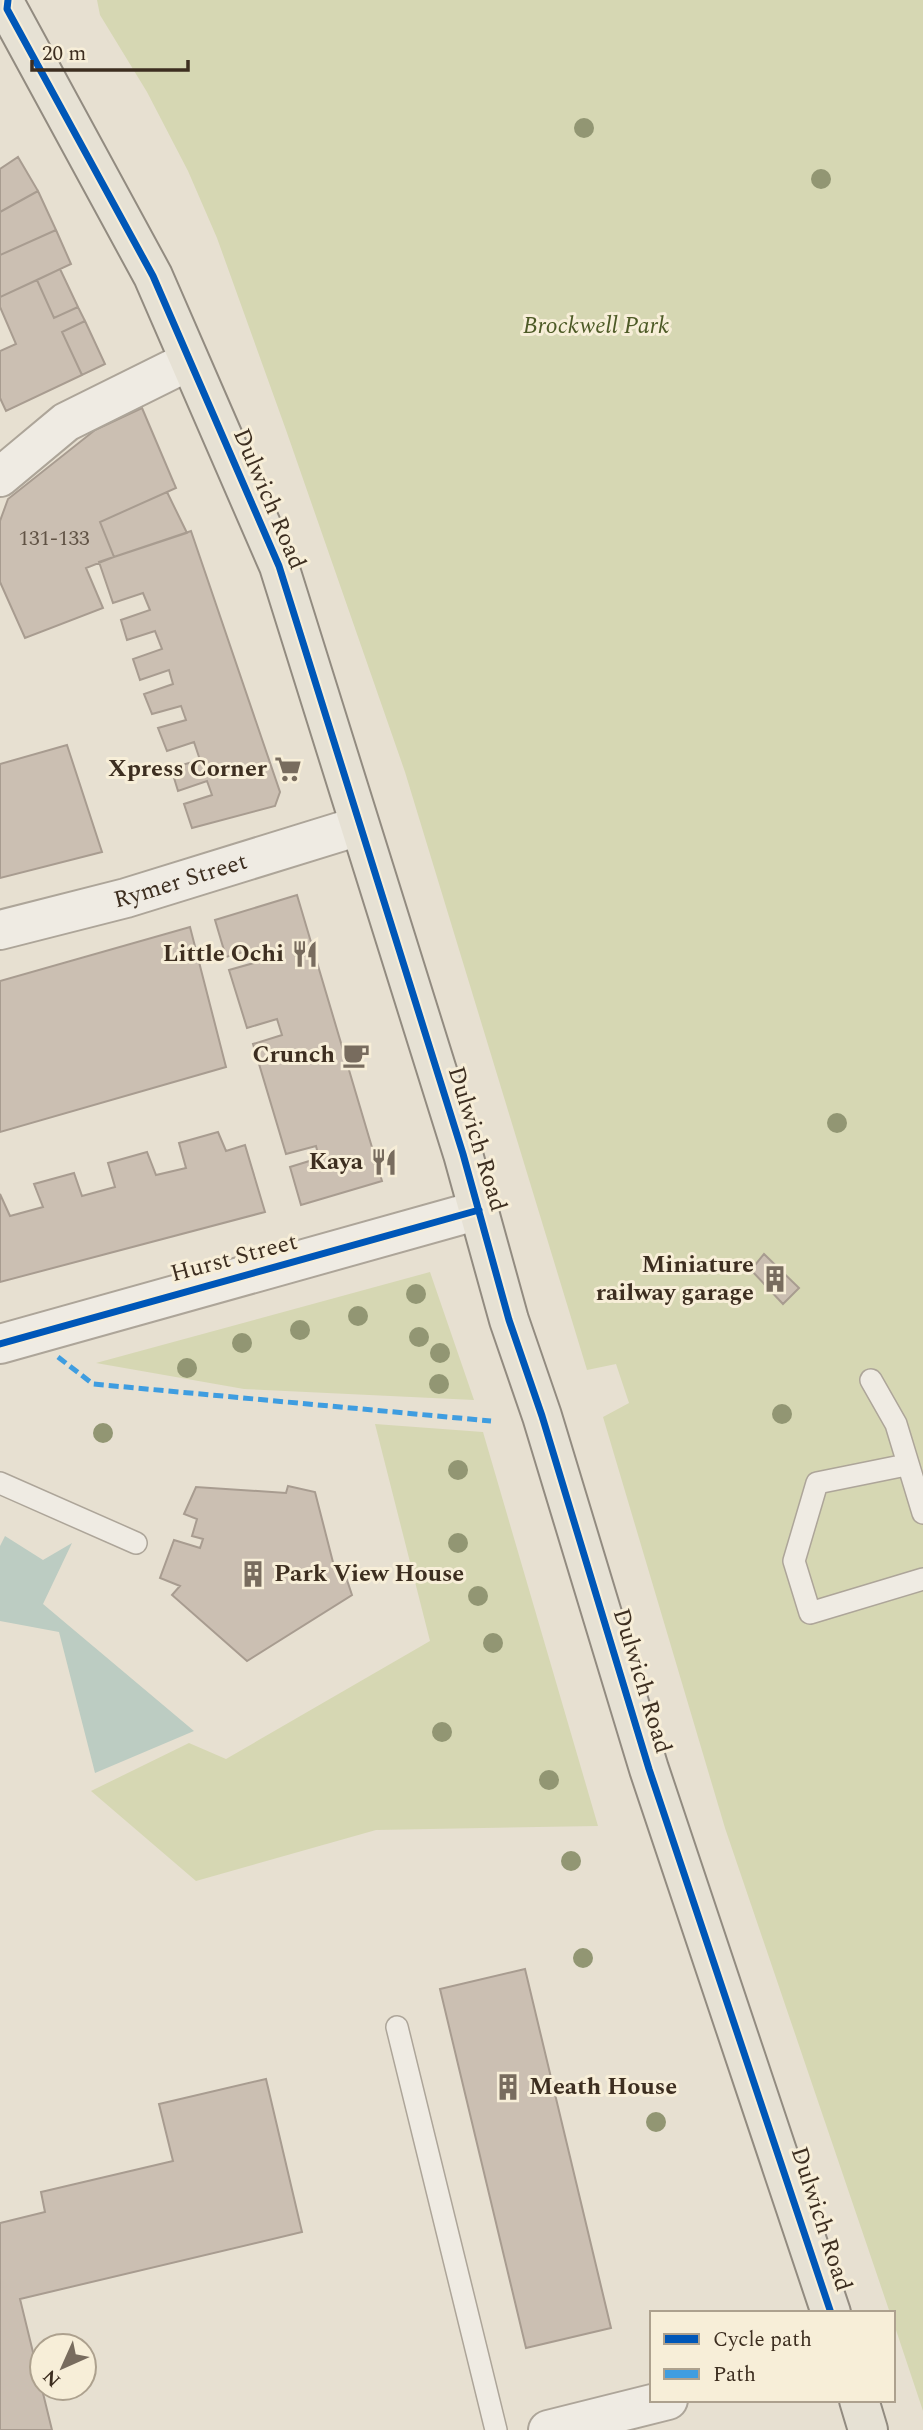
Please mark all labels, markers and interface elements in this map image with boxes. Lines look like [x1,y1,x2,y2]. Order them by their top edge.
scale bar [32,28,187,72]
text: 20 m [42,38,86,70]
park label: Brockwell Park [523,308,669,344]
street label: Dulwich Road [223,423,315,575]
house number: 131-133 [19,523,90,555]
place label: Xpress Corner [108,751,268,787]
supermarket icon: Xpress Corner [273,754,303,784]
street label: Rymer Street [110,844,252,918]
place label: Little Ochi [163,936,284,972]
restaurant icon: Little Ochi [290,939,320,969]
place label: Crunch [252,1037,335,1073]
cafe icon: Crunch [341,1040,371,1070]
street label: Dulwich Road [438,1062,516,1216]
place label: Kaya [309,1144,364,1180]
restaurant icon: Kaya [369,1147,399,1177]
street label: Hurst Street [167,1224,301,1292]
place label: Miniature railway garage [596,1247,754,1311]
building icon: Miniature railway garage [760,1264,790,1294]
place label: Park View House [274,1556,464,1592]
building icon: Park View House [238,1559,268,1589]
street label: Dulwich Road [603,1604,681,1758]
place label: Meath House [529,2069,677,2105]
building icon: Meath House [493,2072,523,2102]
street label: Dulwich Road [781,2142,861,2296]
legend [650,2311,895,2402]
text: Cycle path [713,2324,812,2356]
north arrow [28,2332,98,2402]
text: Path [713,2359,756,2391]
text: N [36,2362,68,2394]

